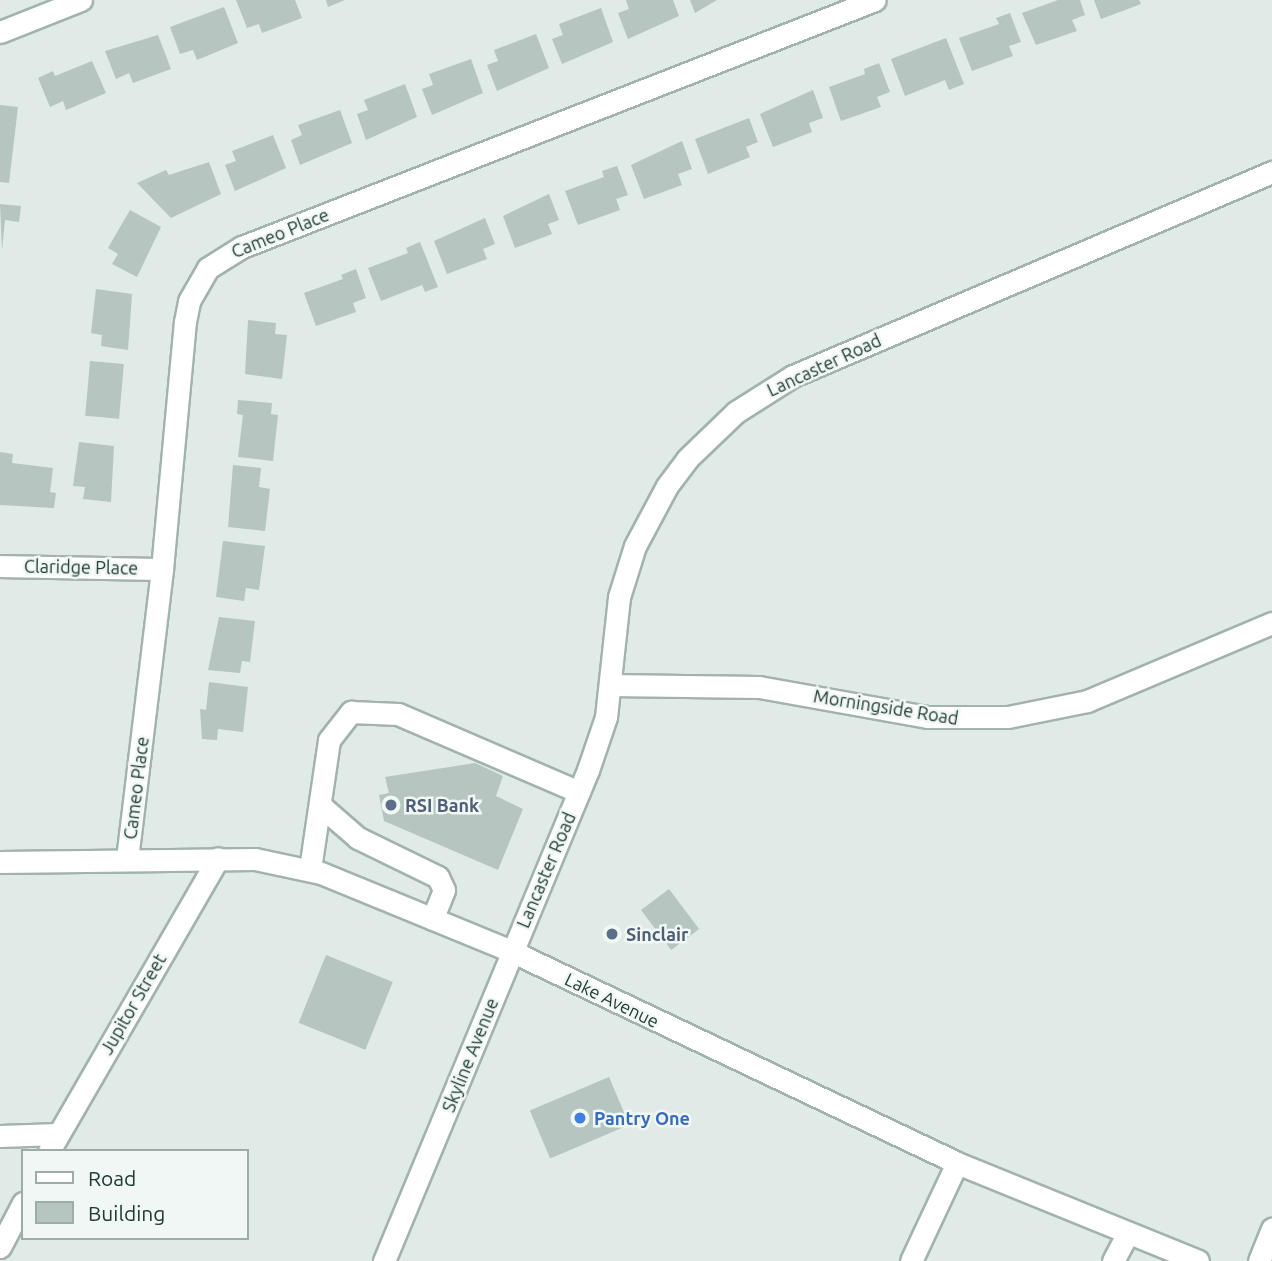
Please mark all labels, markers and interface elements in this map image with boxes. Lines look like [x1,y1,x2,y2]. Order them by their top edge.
street label: Cameo Place [228,204,332,262]
street label: Lancaster Road [763,329,885,401]
street label: Claridge Place [24,555,138,579]
street label: Morningside Road [812,685,960,729]
street label: Cameo Place [119,735,153,841]
place label: RSI Bank [405,794,479,816]
marker: RSI Bank [383,797,399,813]
street label: Lancaster Road [512,809,580,931]
place label: Sinclair [626,923,688,945]
marker: Sinclair [604,926,620,942]
street label: Jupitor Street [95,950,171,1058]
street label: Lake Avenue [561,968,663,1032]
street label: Skyline Avenue [437,995,503,1115]
place label: Pantry One [594,1107,690,1129]
marker: Pantry One [572,1110,588,1126]
legend [21,1149,248,1240]
text: Road [88,1166,136,1190]
text: Building [88,1201,165,1225]

